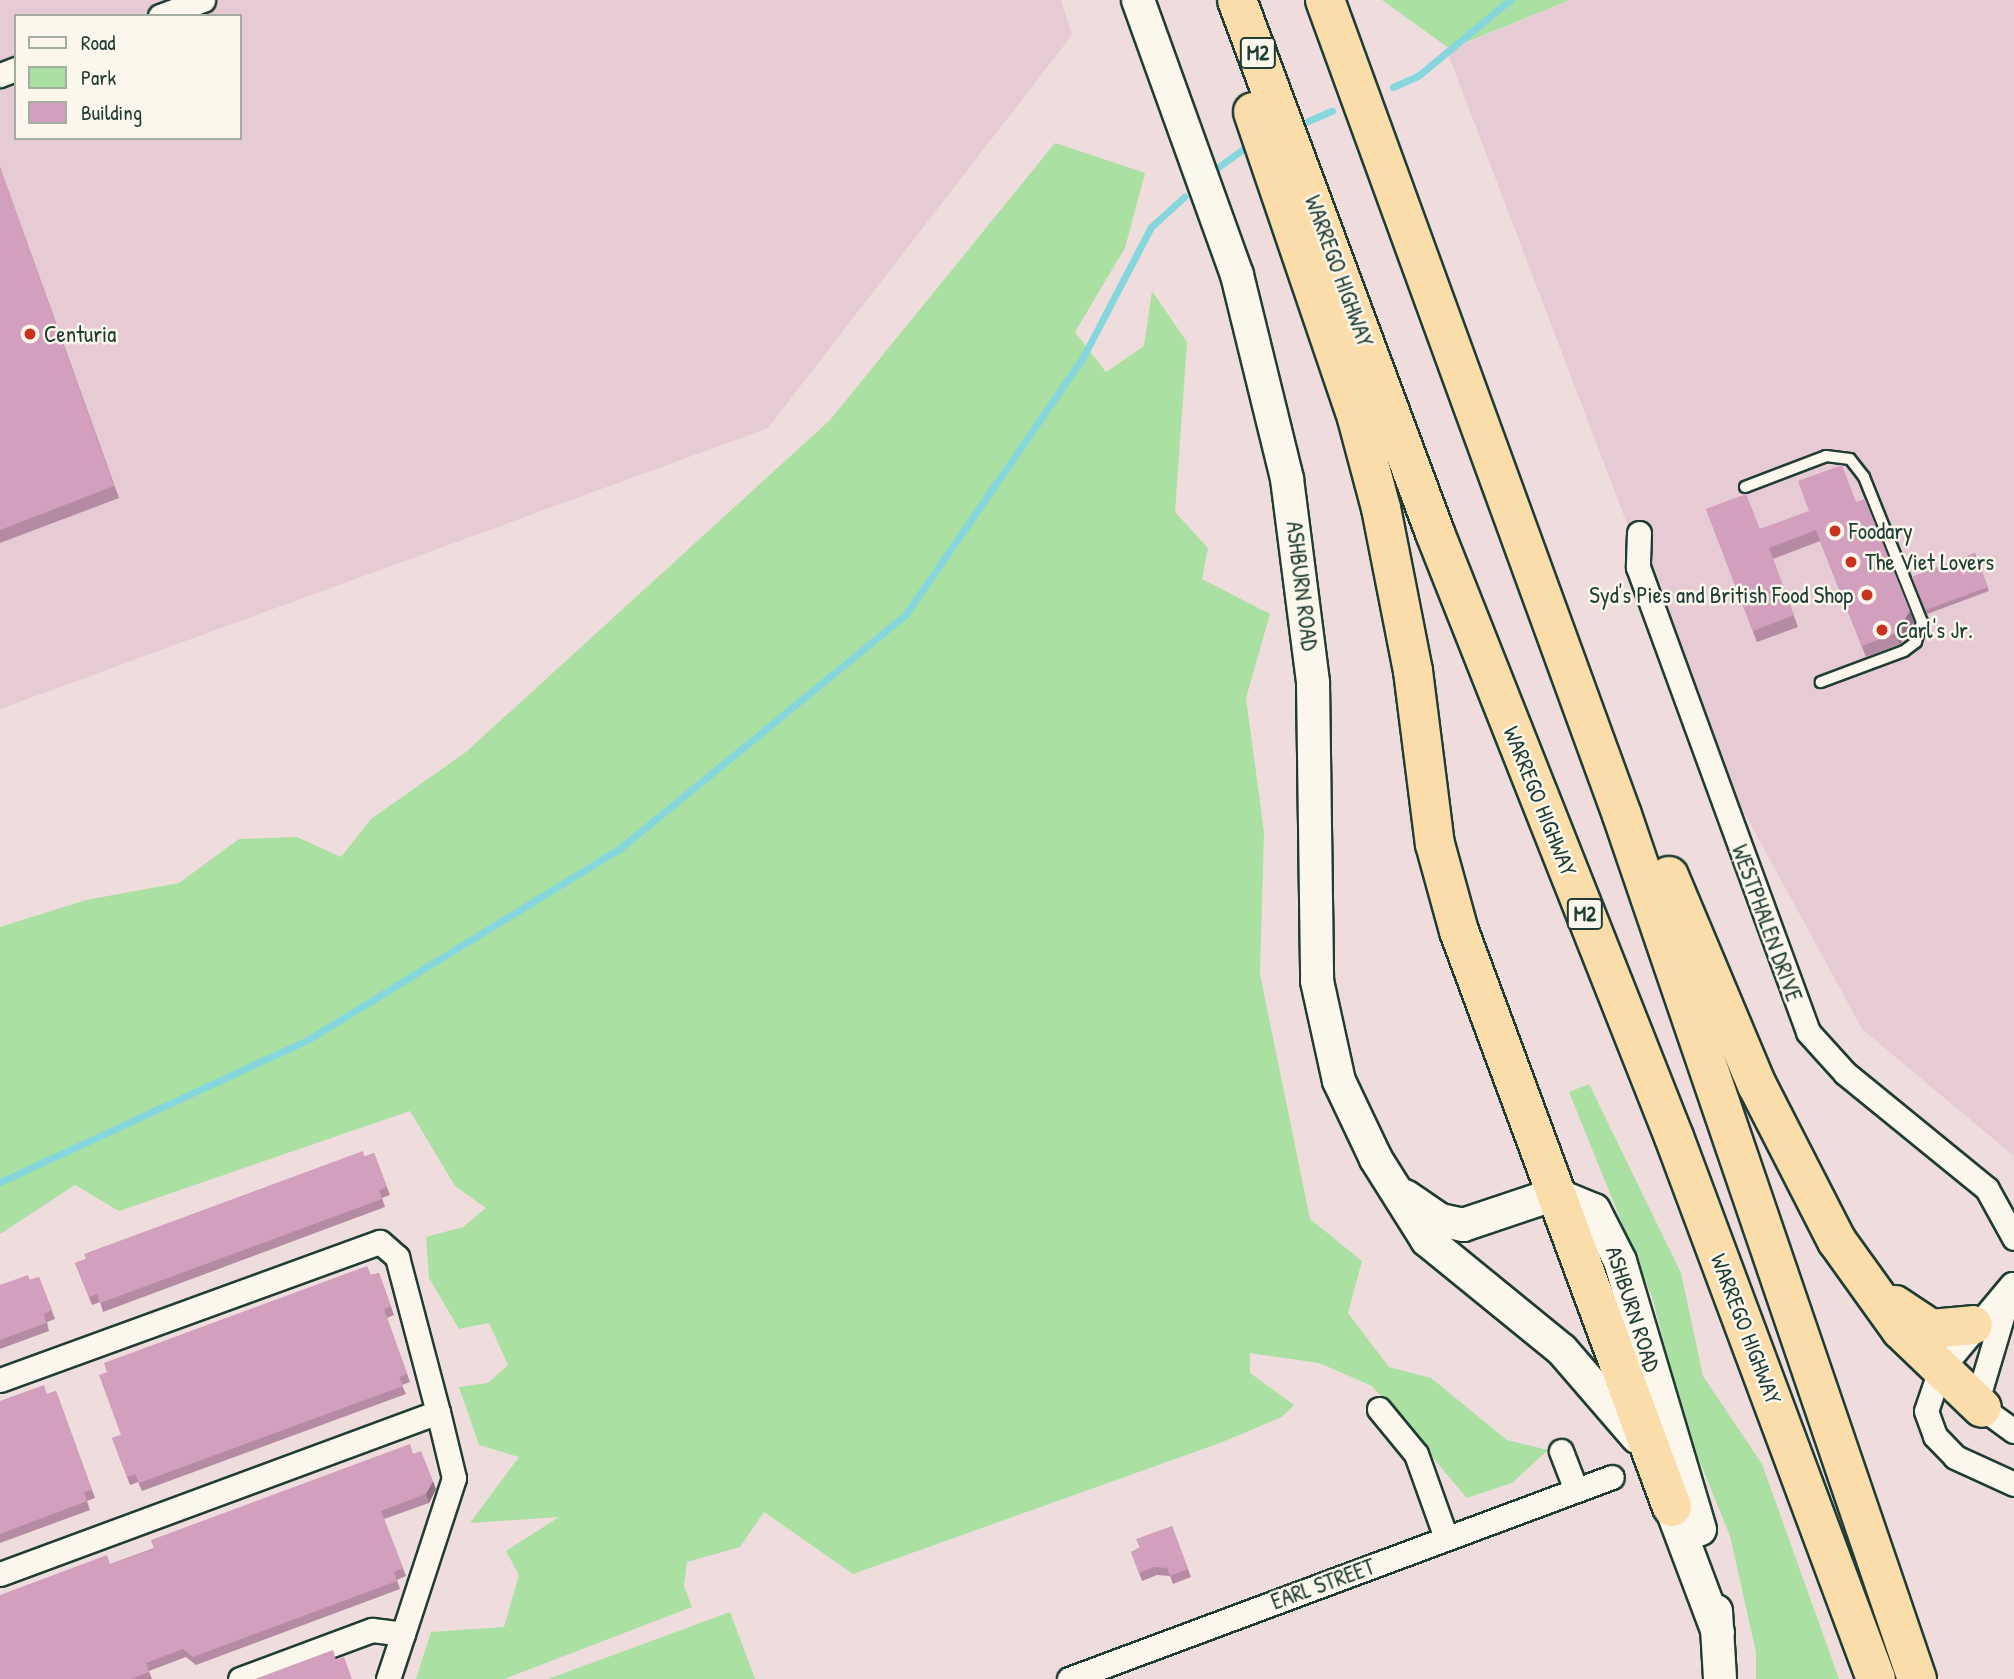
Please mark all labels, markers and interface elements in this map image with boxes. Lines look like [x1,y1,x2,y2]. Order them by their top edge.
legend [14,14,242,140]
text: Road [81,28,115,57]
road number: M2 [1239,36,1277,70]
text: Park [81,63,116,92]
text: Building [81,98,142,127]
street label: WARREGO HIGHWAY [1299,192,1379,350]
place label: Centuria [44,320,116,348]
marker: Centuria [22,326,38,342]
place label: Foodary [1849,517,1913,545]
street label: ASHBURN ROAD [1280,520,1324,652]
marker: Foodary [1827,523,1843,539]
place label: The Viet Lovers [1865,548,1994,576]
marker: The Viet Lovers [1843,554,1859,570]
place label: Syd's Pies and British Food Shop [1589,581,1853,609]
marker: Syd's Pies and British Food Shop [1859,587,1875,603]
place label: Carl's Jr. [1896,616,1973,644]
marker: Carl's Jr. [1874,622,1890,638]
street label: WARREGO HIGHWAY [1497,722,1583,880]
street label: WESTPHALEN DRIVE [1726,841,1808,1005]
road number: M2 [1566,897,1604,932]
street label: ASHBURN ROAD [1600,1243,1666,1375]
street label: WARREGO HIGHWAY [1705,1250,1787,1408]
street label: EARL STREET [1267,1552,1379,1616]

